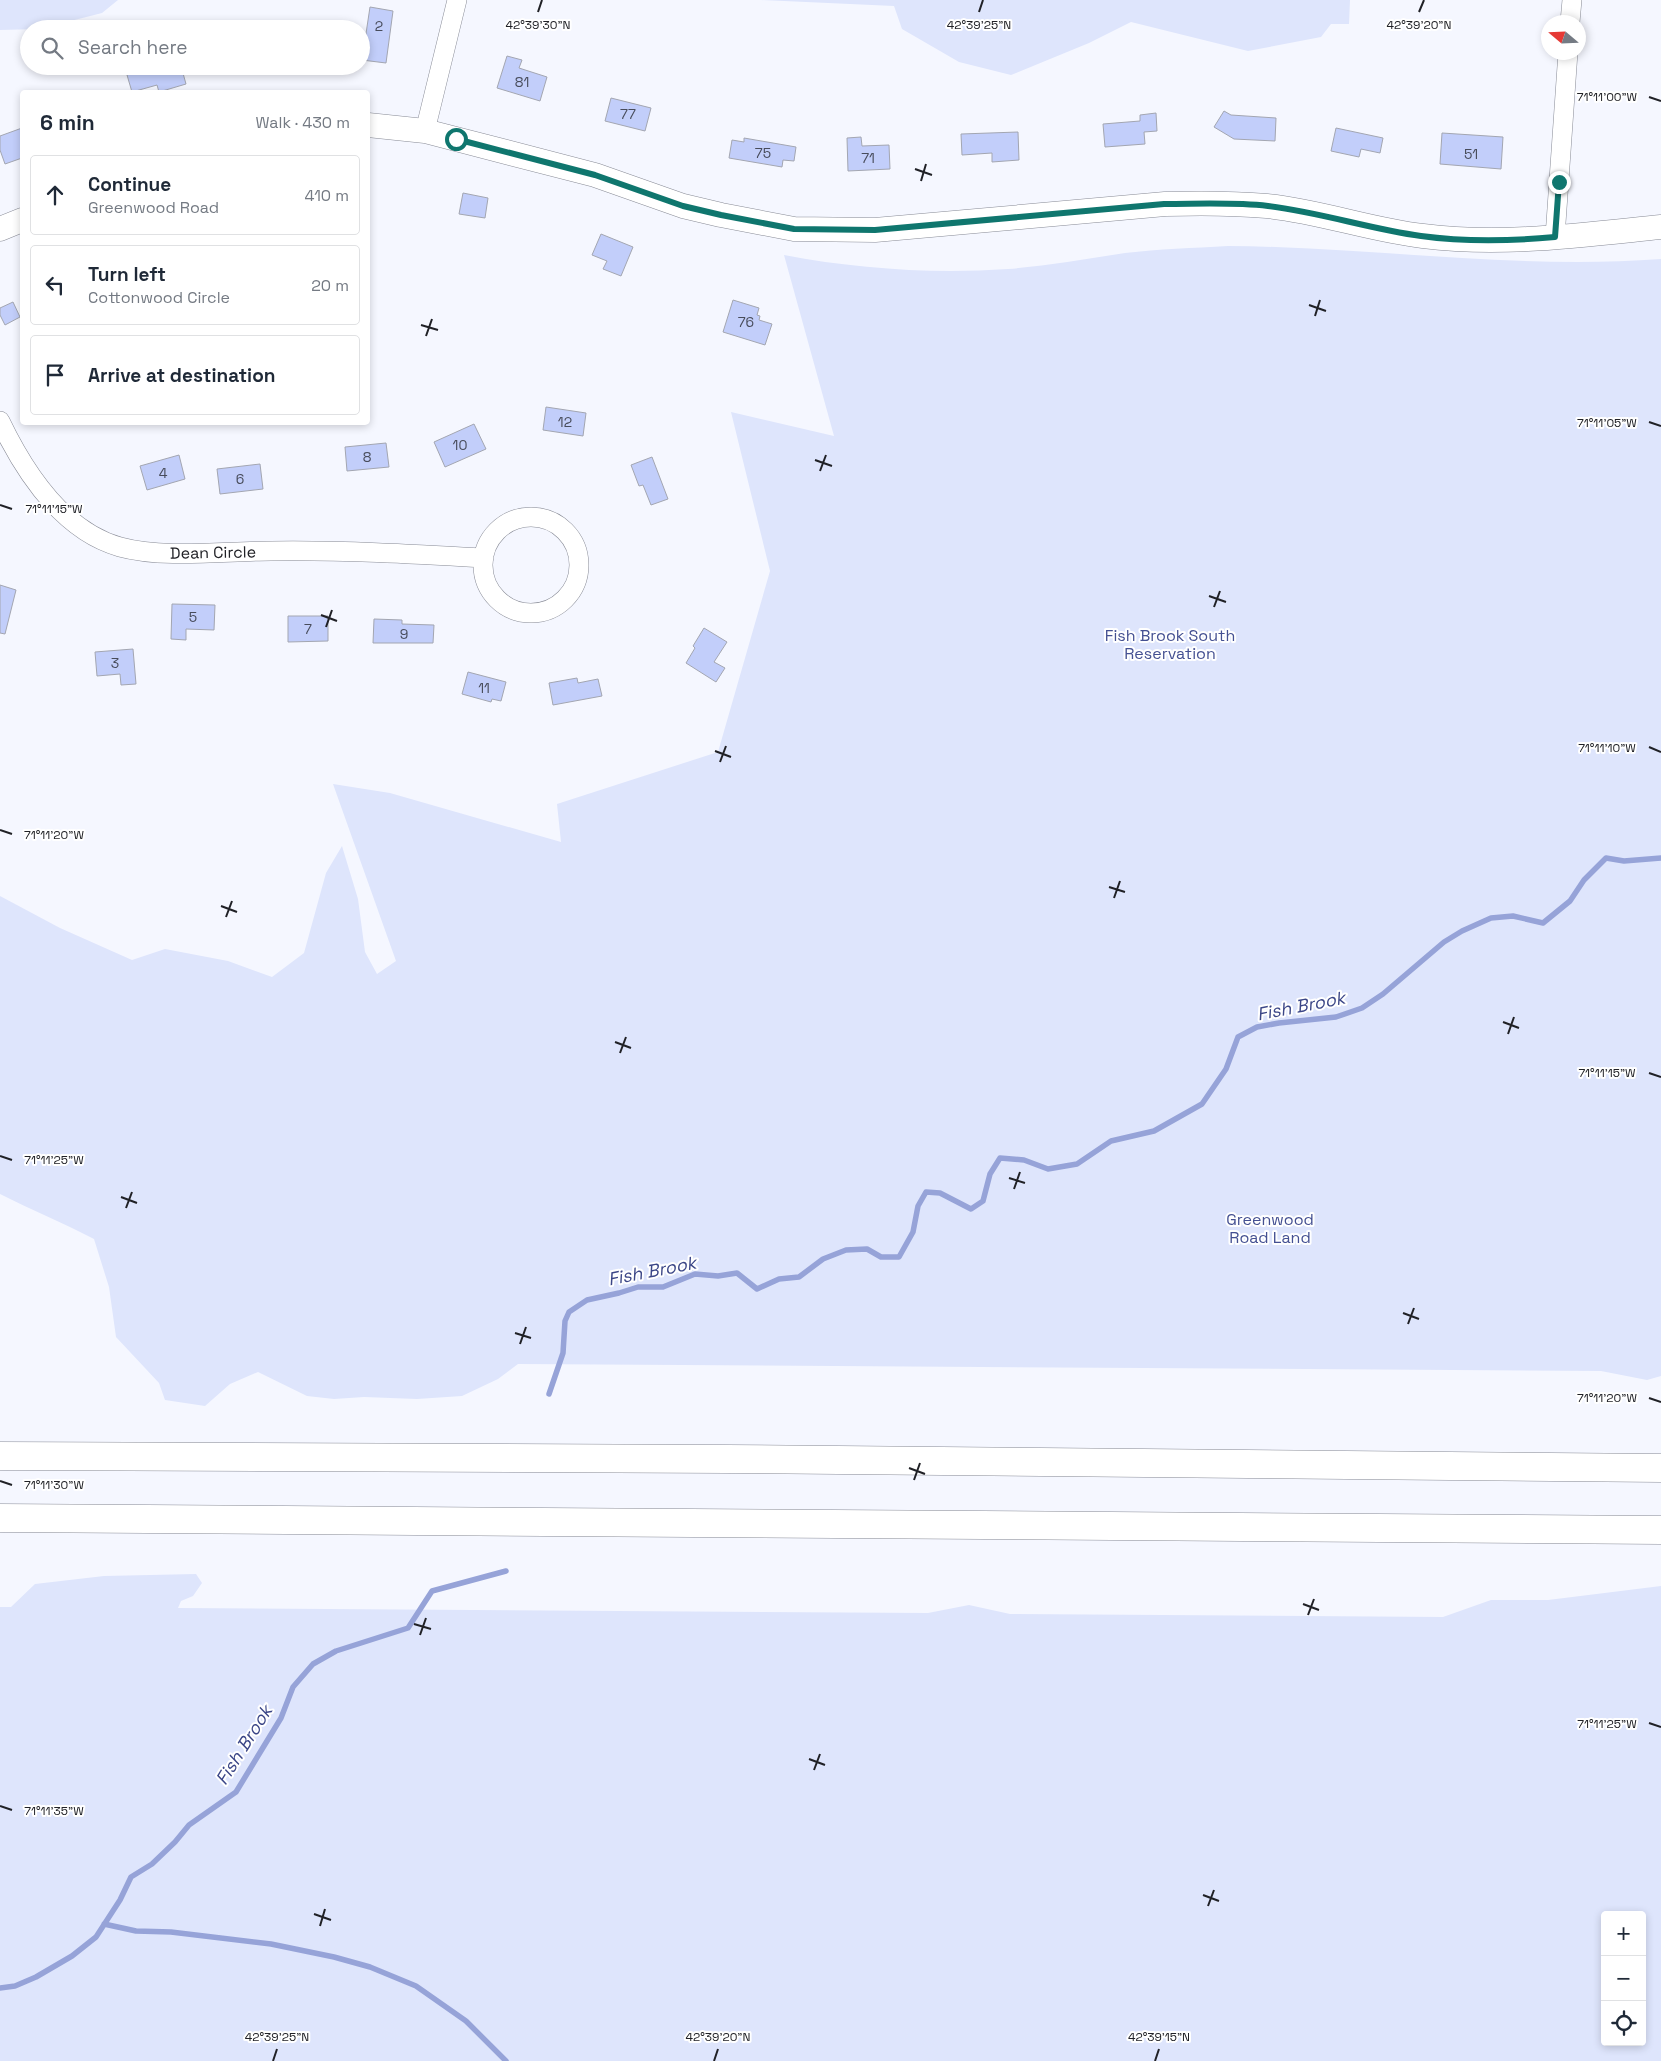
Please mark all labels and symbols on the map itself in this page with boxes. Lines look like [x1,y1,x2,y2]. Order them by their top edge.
north arrow [1541,15,1586,60]
house number: 2 [375,17,383,35]
text: 42°39'30"N [506,17,570,33]
text: 42°39'25"N [947,17,1011,33]
text: 42°39'20"N [1387,17,1451,33]
house number: 81 [515,73,529,91]
text: 71°11'00"W [1577,89,1638,105]
house number: 77 [620,105,636,123]
route start [445,128,468,151]
house number: 75 [755,144,771,162]
house number: 51 [1464,145,1478,163]
house number: 71 [861,149,875,167]
route end [1548,171,1571,194]
house number: 76 [738,313,754,331]
house number: 12 [558,413,572,431]
text: 71°11'05"W [1577,415,1637,431]
house number: 10 [453,436,467,454]
house number: 8 [363,448,372,466]
house number: 4 [159,464,168,482]
house number: 6 [236,470,244,488]
text: 71°11'15"W [25,501,83,517]
street label: Dean Circle [170,541,256,564]
house number: 5 [189,608,197,626]
house number: 7 [304,620,312,638]
house number: 9 [400,625,408,643]
park label: Fish Brook South Reservation [1105,625,1235,664]
house number: 3 [111,654,119,672]
house number: 11 [478,679,490,697]
text: 71°11'10"W [1578,740,1636,756]
text: 71°11'20"W [24,827,84,843]
water label: Fish Brook [1255,985,1349,1025]
text: 71°11'15"W [1578,1065,1636,1081]
text: 71°11'25"W [24,1152,84,1168]
park label: Greenwood Road Land [1226,1209,1314,1248]
water label: Fish Brook [606,1250,700,1290]
text: 71°11'20"W [1577,1390,1637,1406]
text: 71°11'30"W [24,1477,84,1493]
water label: Fish Brook [210,1699,278,1789]
text: 71°11'25"W [1577,1716,1637,1732]
text: 71°11'35"W [24,1803,84,1819]
text: 42°39'25"N [245,2029,309,2045]
text: 42°39'20"N [686,2029,750,2045]
text: 42°39'15"N [1128,2029,1190,2045]

